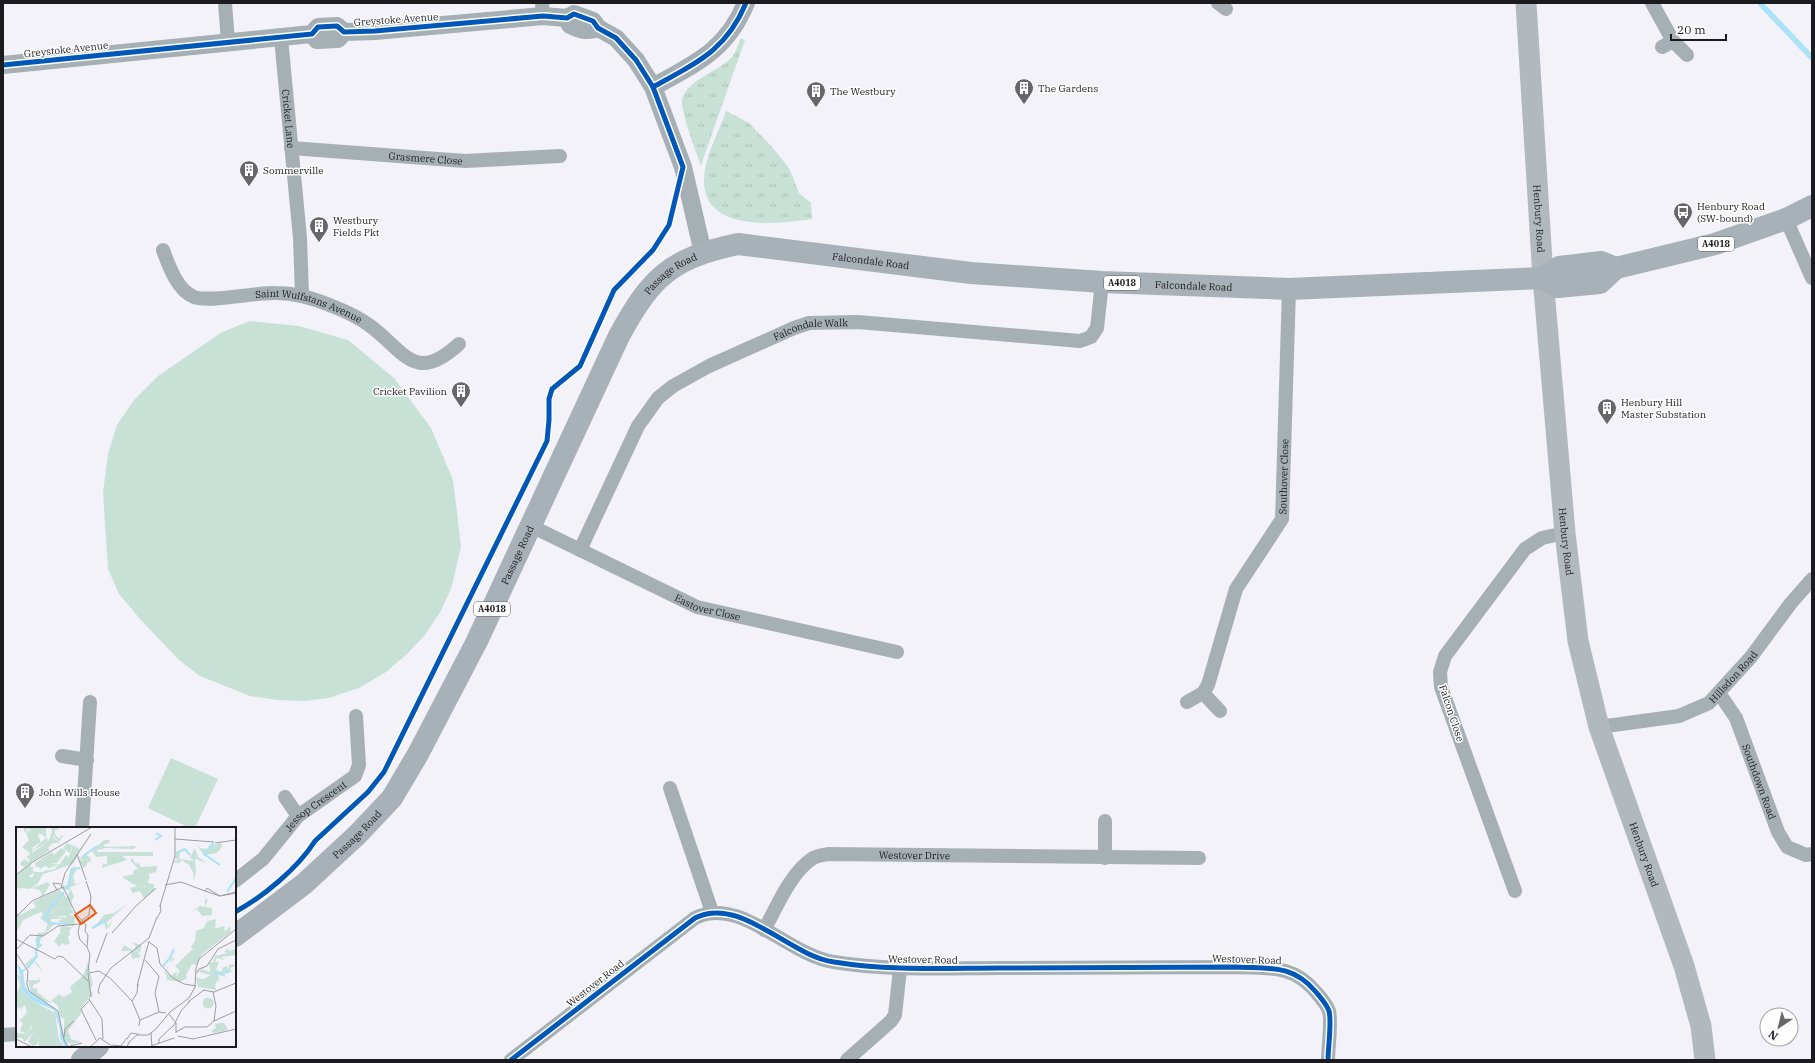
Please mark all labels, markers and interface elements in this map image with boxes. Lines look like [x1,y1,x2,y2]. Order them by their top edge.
street label: Greystoke Avenue [353,10,439,29]
scale bar [1671,16,1726,42]
text: 20 m [1677,22,1706,37]
street label: Greystoke Avenue [23,39,109,60]
building icon: The Gardens [1013,77,1035,105]
building icon: The Westbury [805,80,827,108]
place label: The Gardens [1038,82,1098,95]
place label: The Westbury [830,85,896,98]
street label: Cricket Lane [279,89,297,149]
street label: Grasmere Close [388,149,463,168]
building icon: Sommerville [238,159,260,187]
place label: Sommerville [263,164,324,177]
street label: Henbury Road [1530,184,1547,253]
place label: Henbury Road (SW-bound) [1697,200,1765,225]
bus stop icon: Henbury Road (SW-bound) [1672,201,1694,229]
place label: Westbury Fields Pkt [333,214,380,239]
building icon: Westbury Fields Pkt [308,215,330,243]
road number: A4018 [1698,237,1734,251]
street label: Passage Road [641,250,699,297]
street label: Falcondale Road [831,250,910,272]
road number: A4018 [1104,276,1140,290]
street label: Falcondale Road [1155,278,1233,294]
street label: Saint Wulfstans Avenue [254,287,365,326]
street label: Falcondale Walk [771,316,848,344]
building icon: Cricket Pavilion [450,380,472,408]
place label: Cricket Pavilion [373,385,448,398]
place label: Henbury Hill Master Substation [1621,396,1707,421]
building icon: Henbury Hill Master Substation [1596,397,1618,425]
street label: Southover Close [1276,438,1291,515]
street label: Henbury Road [1556,507,1576,576]
street label: Passage Road [498,524,537,587]
street label: Eastover Close [672,591,742,624]
road number: A4018 [474,602,510,616]
street label: Hillsdon Road [1706,648,1760,706]
street label: Falcon Close [1436,683,1467,743]
street label: Southdown Road [1739,742,1779,821]
street label: Jessop Crescent [282,778,349,834]
building icon: John Wills House [14,781,36,809]
place label: John Wills House [39,786,120,799]
street label: Passage Road [330,807,384,861]
street label: Henbury Road [1626,820,1661,889]
inset map [16,827,236,1047]
street label: Westover Drive [879,849,950,862]
street label: Westover Road [888,952,958,967]
street label: Westover Road [1212,952,1282,967]
street label: Westover Road [564,957,627,1010]
north arrow [1759,1007,1799,1047]
text: N [1765,1027,1781,1043]

